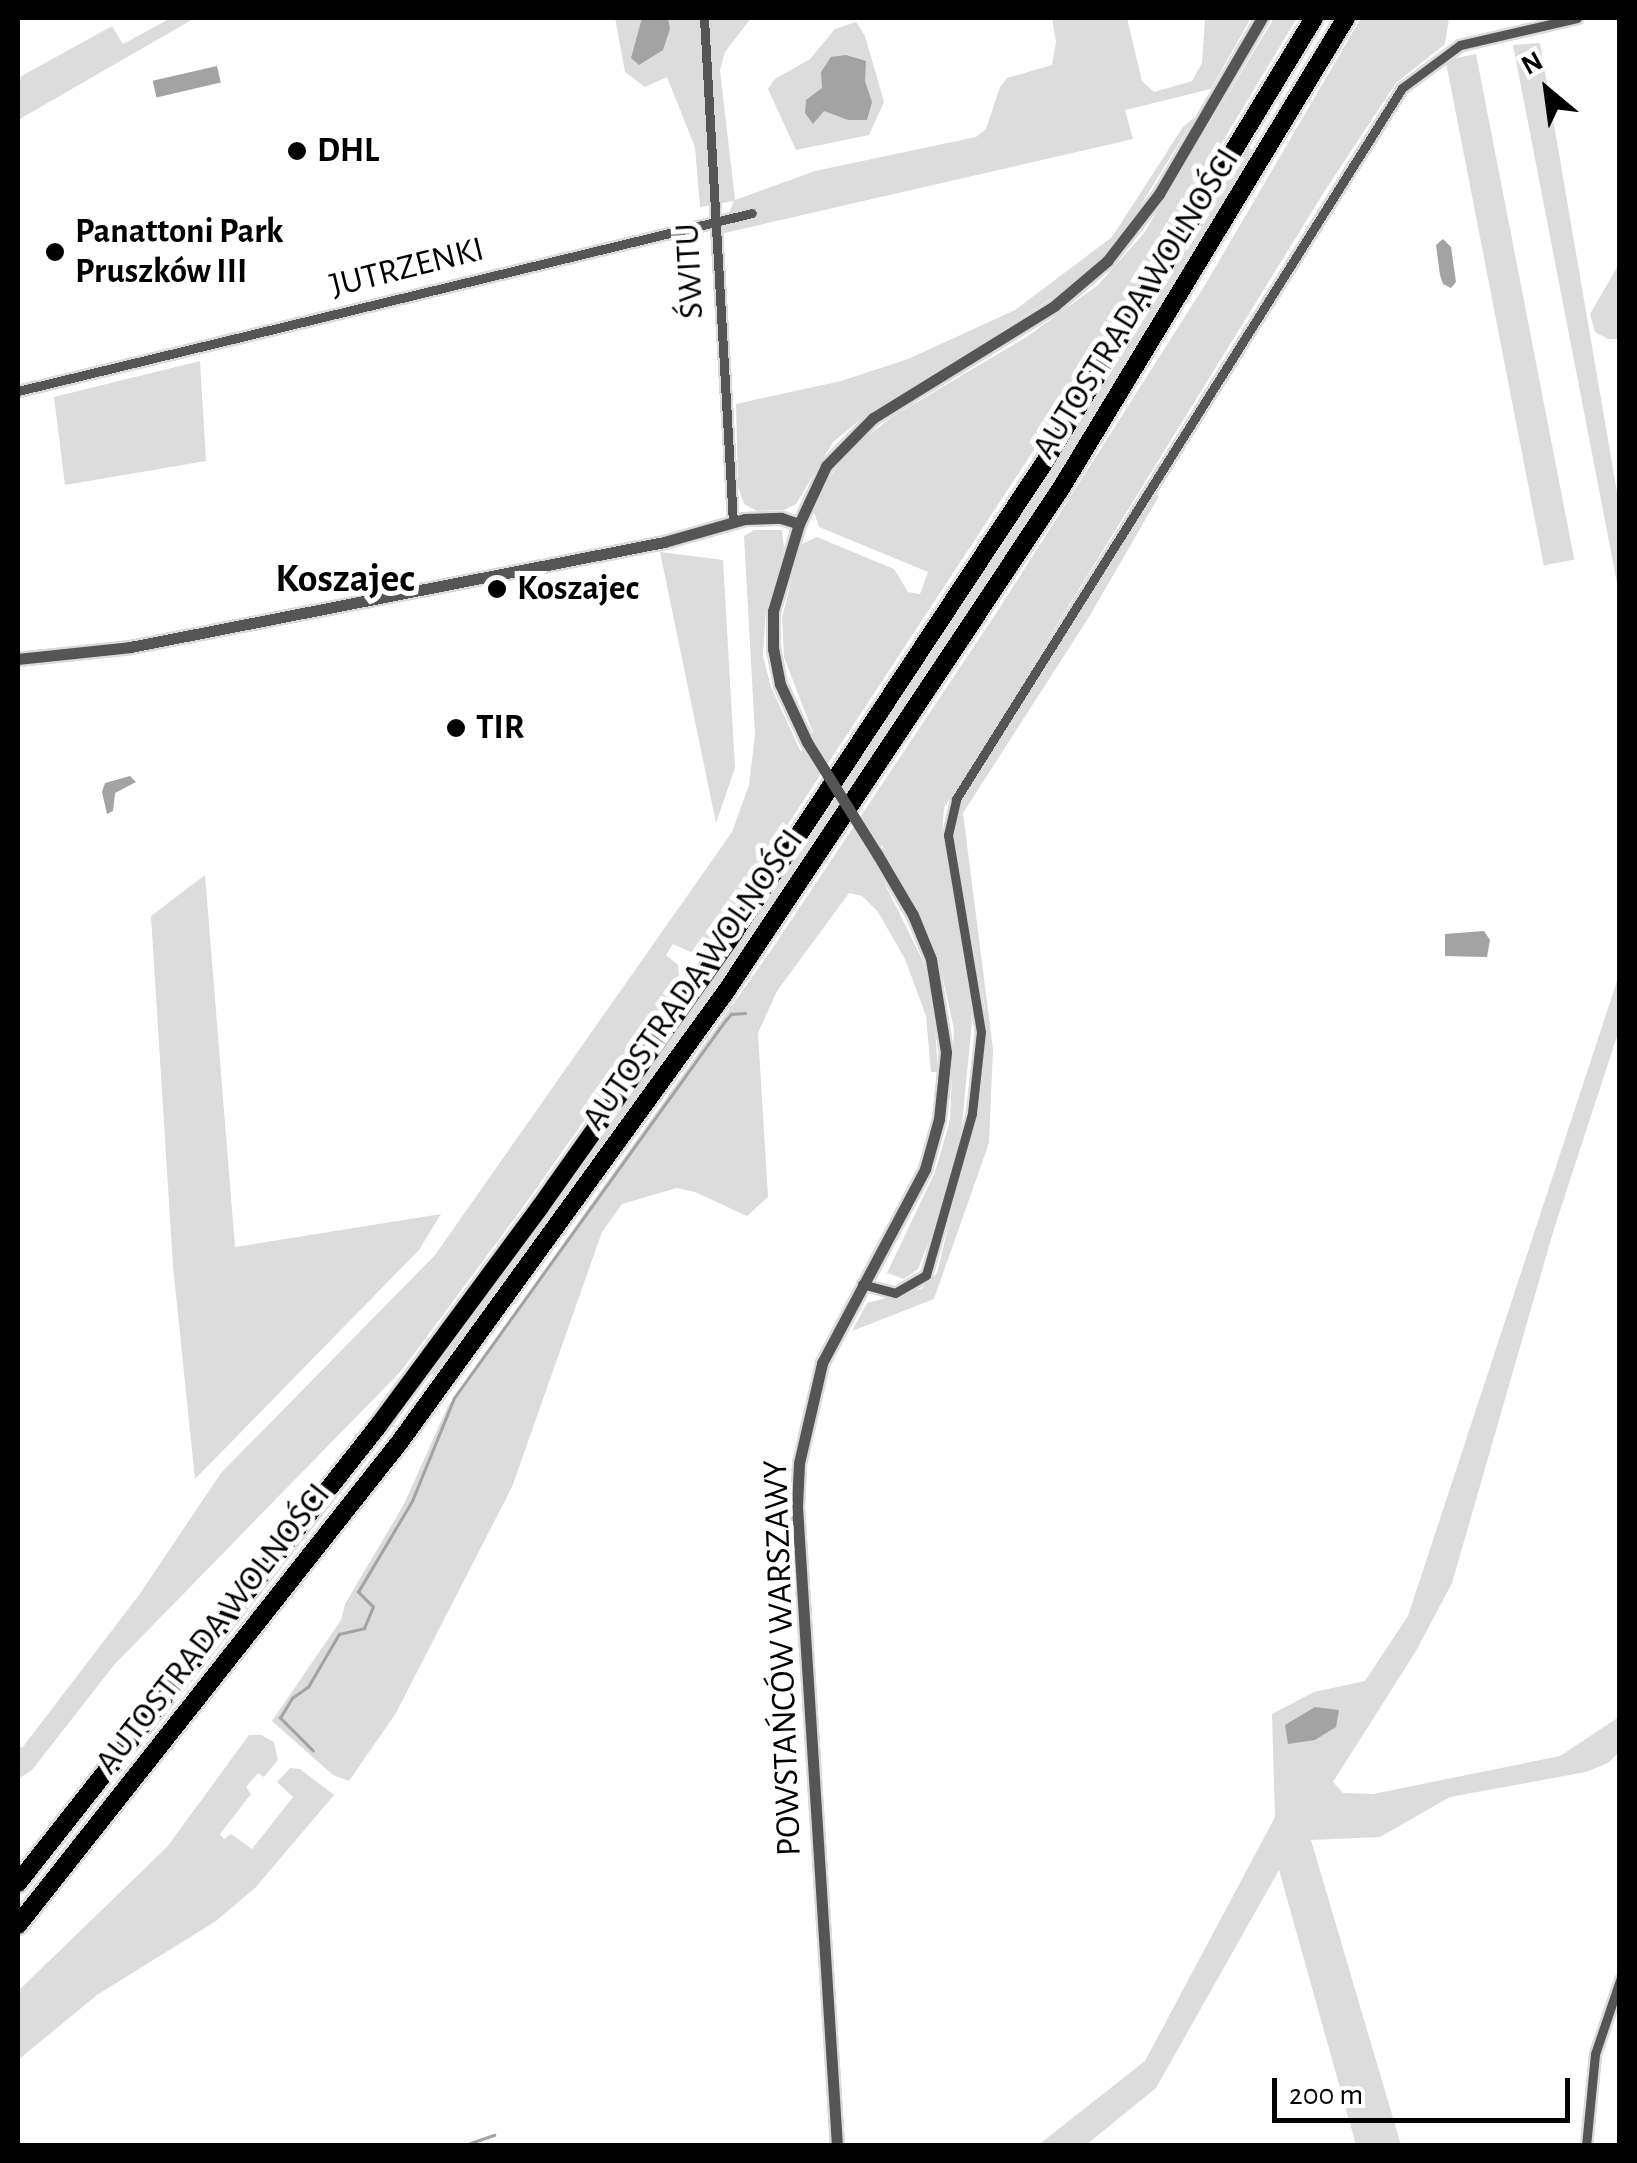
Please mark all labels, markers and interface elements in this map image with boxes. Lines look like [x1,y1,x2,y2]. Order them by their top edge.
north arrow [1497,40,1597,140]
text: N [1517,47,1548,81]
place label: DHL [317,130,379,172]
marker: DHL [286,140,308,162]
street label: AUTOSTRADA WOLNOŚCI [1023,141,1249,467]
place label: Panattoni Park Pruszków III [75,211,283,293]
street label: ŚWITU [667,222,713,320]
street label: JUTRZENKI [326,229,488,307]
marker: Panattoni Park Pruszków III [44,241,66,263]
district label: Koszajec [275,555,415,603]
place label: Koszajec [517,568,639,610]
marker: Koszajec [486,578,508,600]
place label: TIR [476,707,524,749]
marker: TIR [445,717,467,739]
street label: AUTOSTRADA WOLNOŚCI [573,822,813,1138]
street label: POWSTAŃCÓW WARSZAWY [755,1459,811,1857]
street label: AUTOSTRADA WOLNOŚCI [86,1475,340,1783]
scale bar [1277,2058,1574,2120]
text: 200 m [1289,2080,1363,2110]

